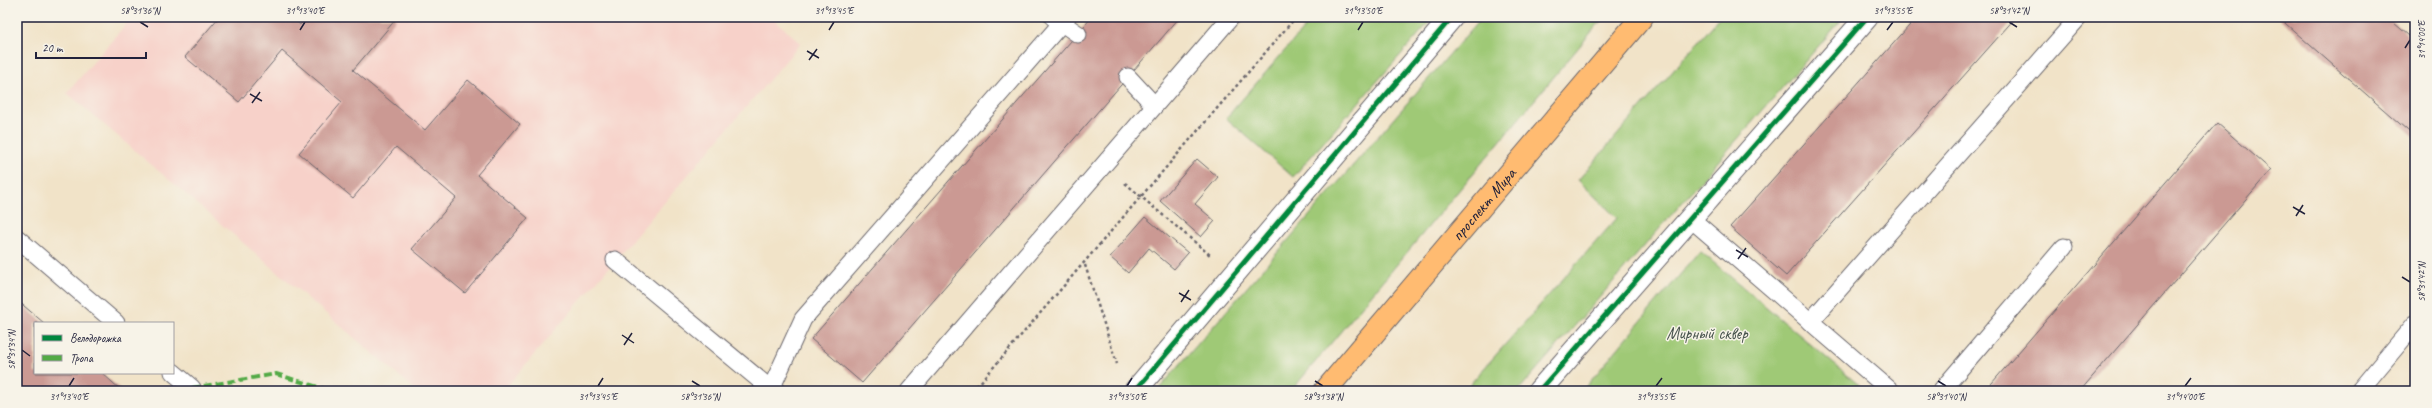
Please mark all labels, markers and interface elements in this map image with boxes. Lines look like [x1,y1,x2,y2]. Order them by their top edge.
text: 58°31'36"N [120,4,162,17]
text: 31°13'40"E [286,4,326,17]
text: 31°13'45"E [815,4,855,17]
text: 31°13'50"E [1344,4,1384,17]
text: 31°13'55"E [1874,4,1914,17]
text: 58°31'42"N [1989,4,2031,17]
text: 31°14'00"E [2415,19,2428,59]
scale bar [36,34,146,60]
text: 20 m [42,40,64,56]
street label: проспект Мира [1447,162,1522,245]
text: 58°31'42"N [2415,260,2428,302]
legend [34,322,174,374]
park label: Мирный сквер [1666,323,1749,344]
text: 58°31'34"N [5,328,18,370]
text: Велодорожка [70,330,122,346]
text: Тропа [70,350,94,366]
text: 31°13'40"E [50,390,90,403]
text: 31°13'45"E [579,390,619,403]
text: 58°31'36"N [680,390,722,403]
text: 31°13'50"E [1108,390,1148,403]
text: 58°31'38"N [1303,390,1345,403]
text: 31°13'55"E [1637,390,1677,403]
text: 58°31'40"N [1926,390,1968,403]
text: 31°14'00"E [2166,390,2206,403]

